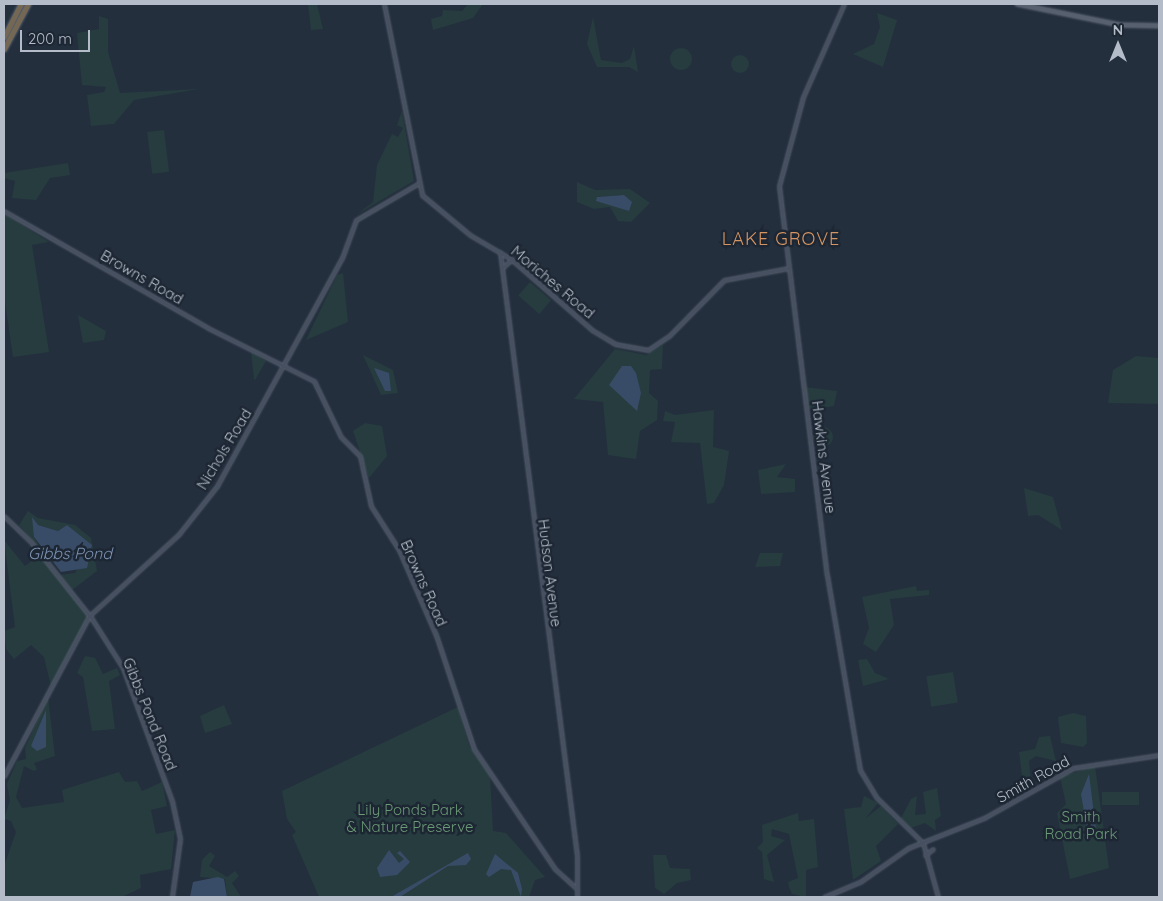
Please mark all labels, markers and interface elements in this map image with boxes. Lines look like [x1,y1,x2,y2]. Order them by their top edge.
scale bar [22,20,92,52]
north arrow [1093,20,1143,70]
text: N [1113,21,1123,39]
text: 200 m [28,29,72,48]
district label: LAKE GROVE [720,228,842,250]
street label: Moriches Road [508,242,598,322]
street label: Browns Road [97,246,187,308]
street label: Hawkins Avenue [808,400,840,514]
street label: Nichols Road [193,405,255,493]
street label: Hudson Avenue [534,518,566,628]
street label: Browns Road [397,537,451,629]
water label: Gibbs Pond [28,543,112,563]
street label: Gibbs Pond Road [119,655,181,773]
street label: Smith Road [994,752,1072,806]
park label: Lily Ponds Park & Nature Preserve [346,800,474,835]
park label: Smith Road Park [1044,807,1118,842]

